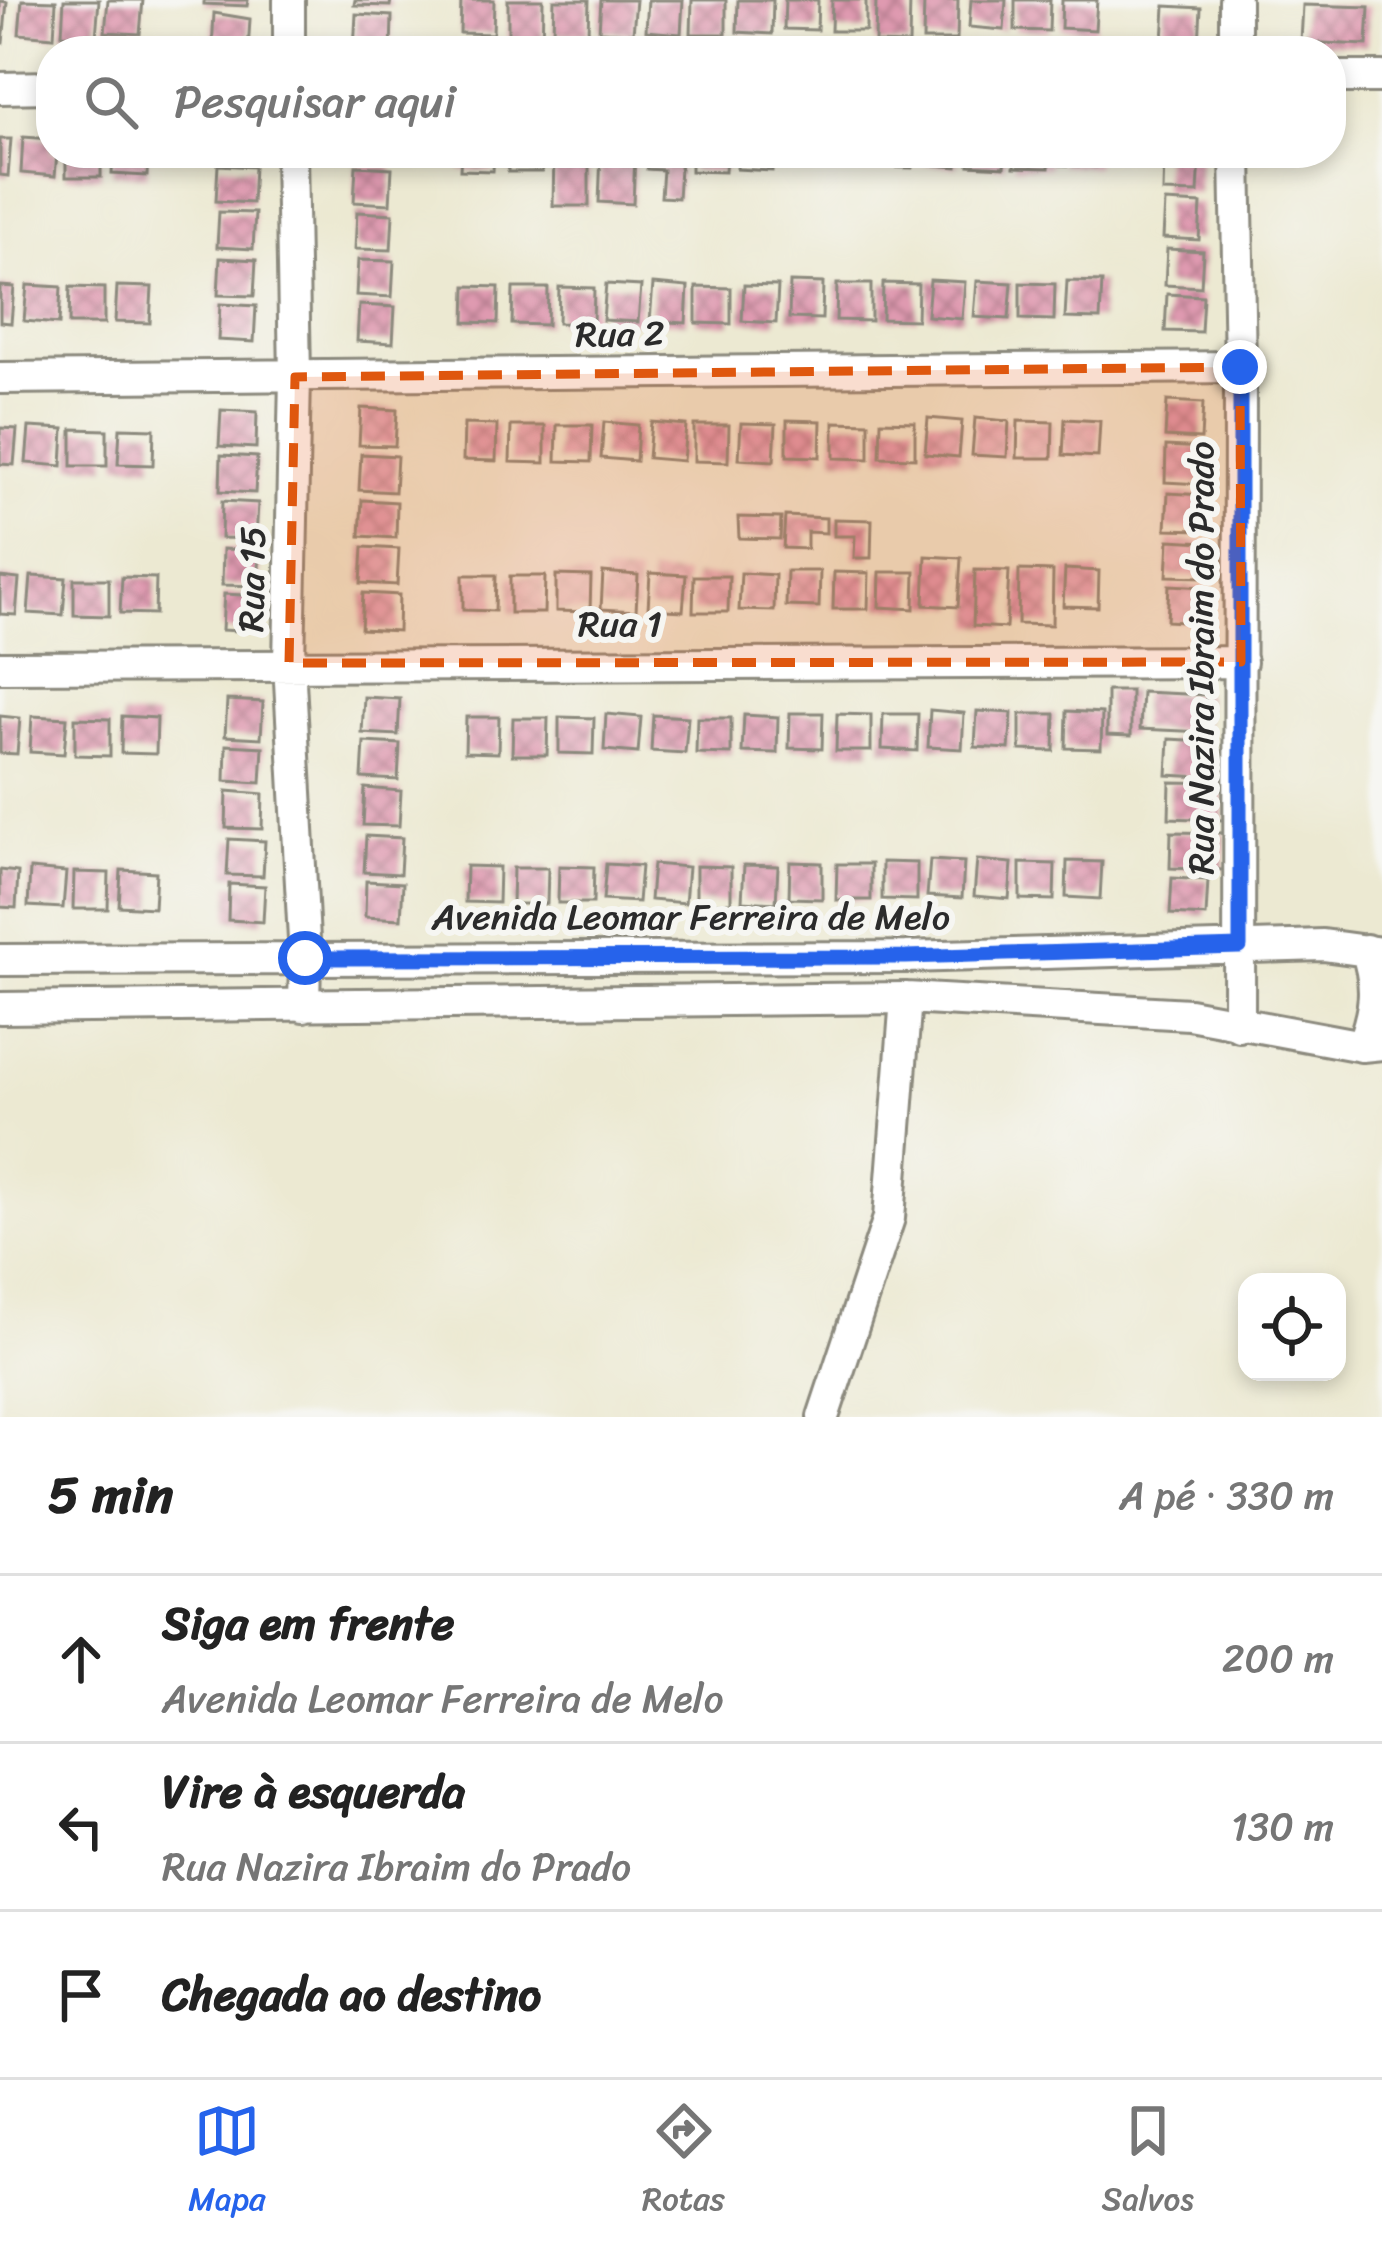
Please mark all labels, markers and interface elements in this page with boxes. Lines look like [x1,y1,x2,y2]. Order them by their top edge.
search box [36,36,1346,168]
text: Pesquisar aqui [174,62,456,142]
icon: search [78,69,144,135]
street label: Rua 2 [575,301,665,367]
route end [1213,340,1267,394]
street label: Rua Nazira Ibraim do Prado [1169,441,1233,875]
street label: Rua 15 [219,525,285,633]
street label: Rua 1 [578,592,662,656]
street label: Avenida Leomar Ferreira de Melo [431,885,950,949]
route start [278,931,332,985]
map controls [1238,1273,1346,1381]
button: locate [1238,1273,1346,1381]
text: 5 min [48,1450,173,1540]
text: A pé · 330 m [1119,1461,1334,1530]
text: Siga em frente [162,1584,454,1664]
text: 200 m [1222,1624,1334,1693]
icon: ahead [48,1626,114,1692]
text: Avenida Leomar Ferreira de Melo [162,1664,723,1733]
text: Vire à esquerda [162,1752,465,1832]
text: 130 m [1231,1792,1334,1861]
icon: left [48,1794,114,1860]
text: Rua Nazira Ibraim do Prado [162,1832,631,1901]
text: Chegada ao destino [162,1955,541,2035]
icon: arrive [48,1962,114,2028]
tab: Mapa [188,2098,266,2228]
tab: Rotas [642,2098,725,2228]
tab: Salvos [1101,2098,1194,2228]

